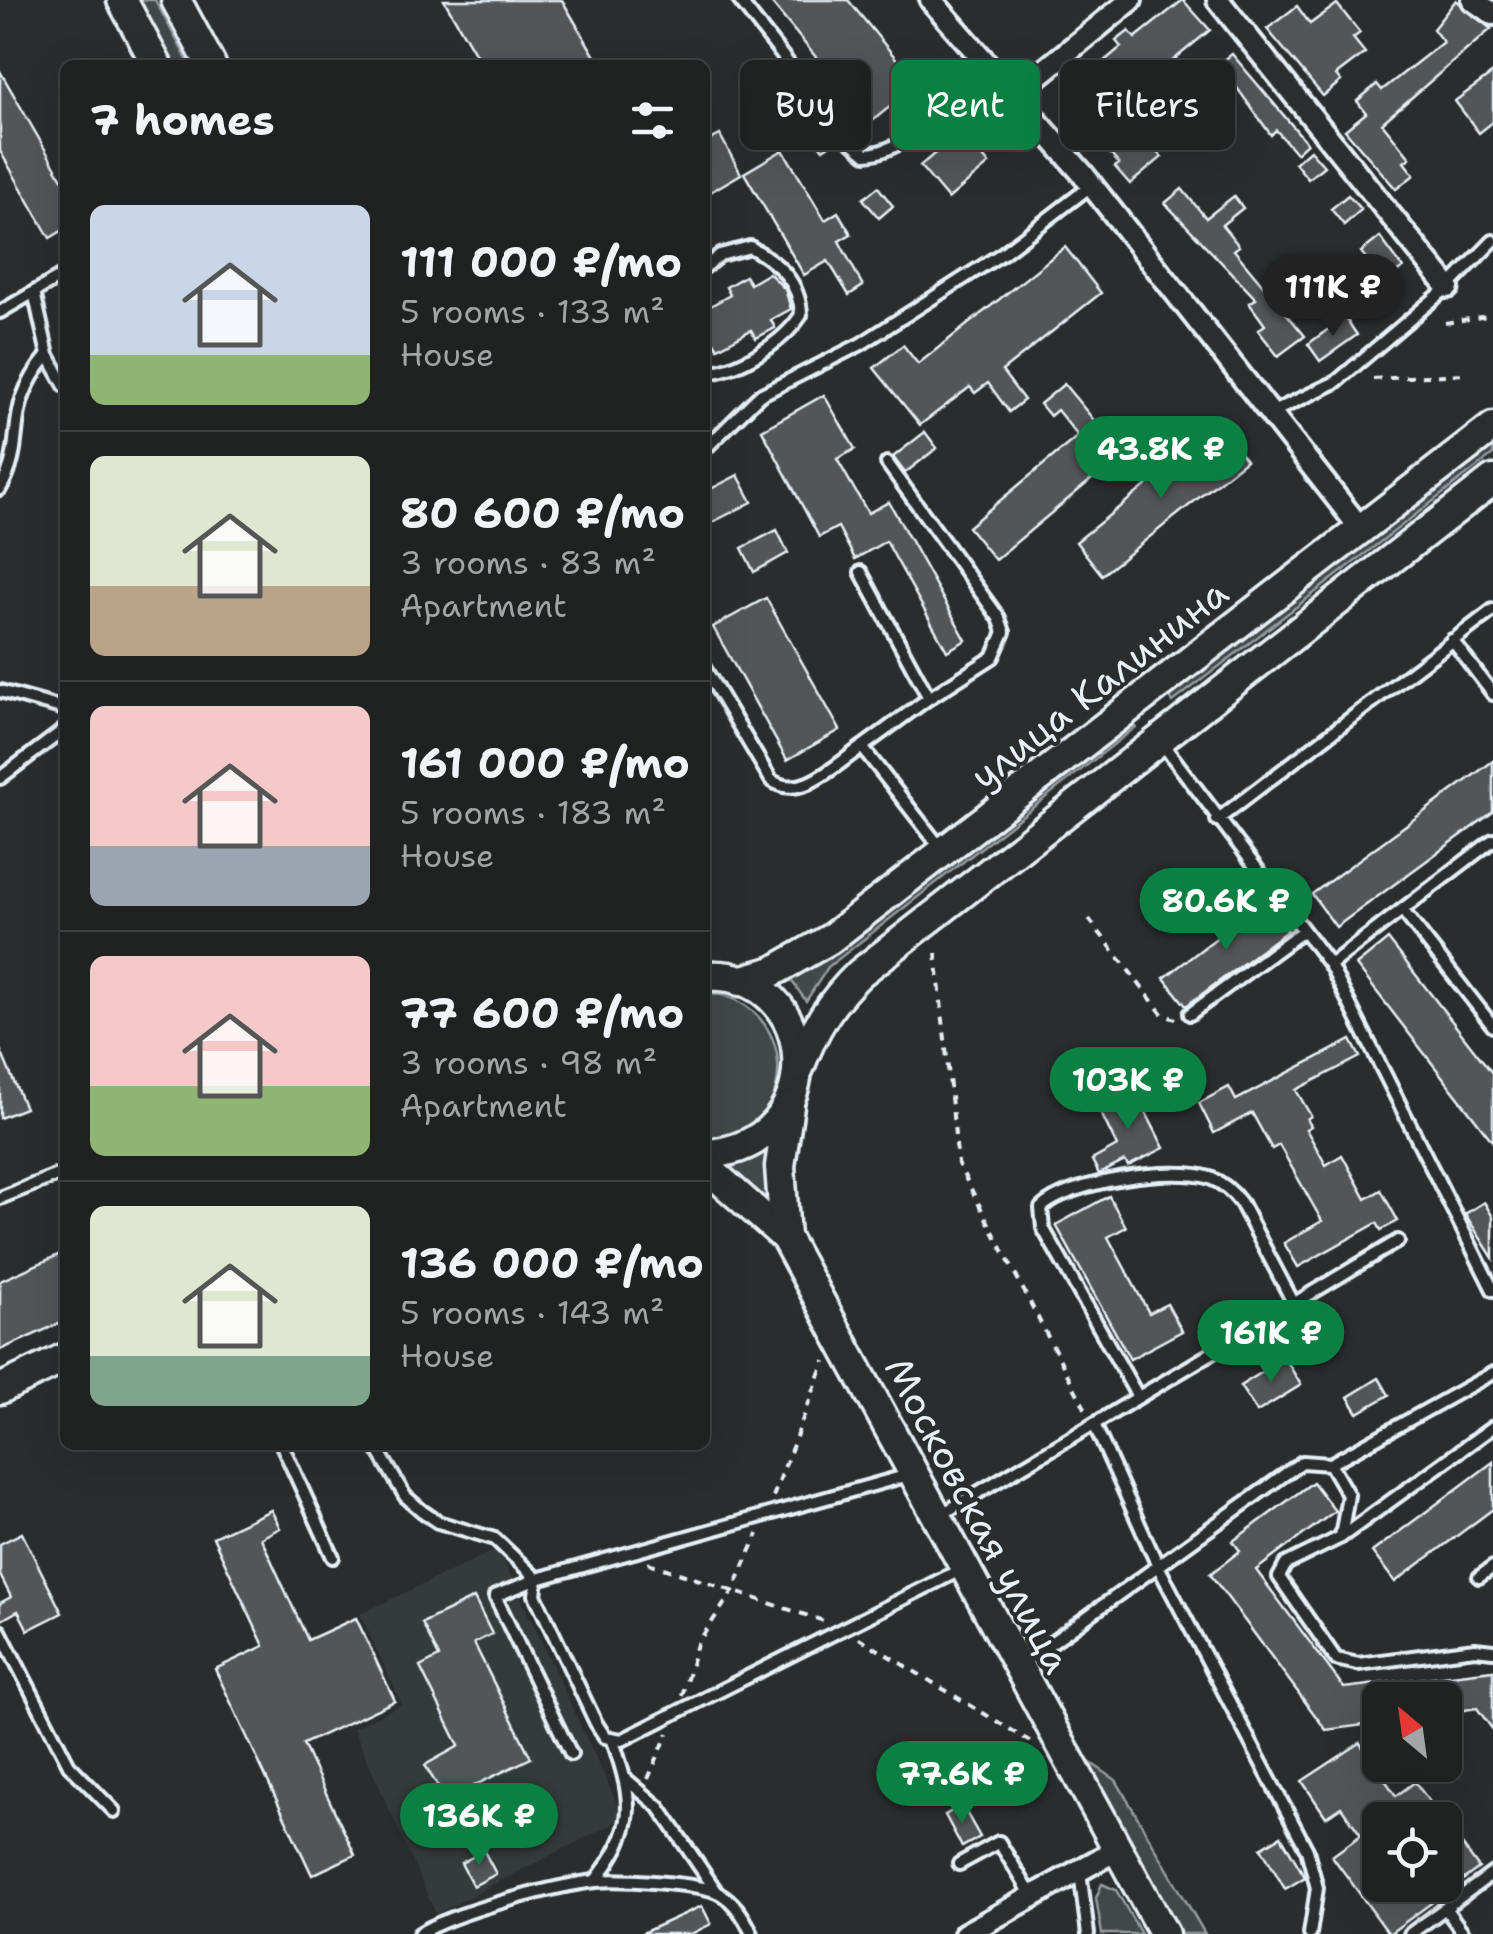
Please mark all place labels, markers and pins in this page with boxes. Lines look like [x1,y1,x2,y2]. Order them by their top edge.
pin: 111K ₽ [1252,254,1414,339]
pin: 43.8K ₽ [1069,416,1253,501]
pin: 80.6K ₽ [1134,868,1318,953]
pin: 103K ₽ [1047,1047,1209,1132]
pin: 161K ₽ [1190,1300,1352,1385]
pin: 77.6K ₽ [870,1741,1054,1826]
pin: 136K ₽ [398,1783,560,1868]

